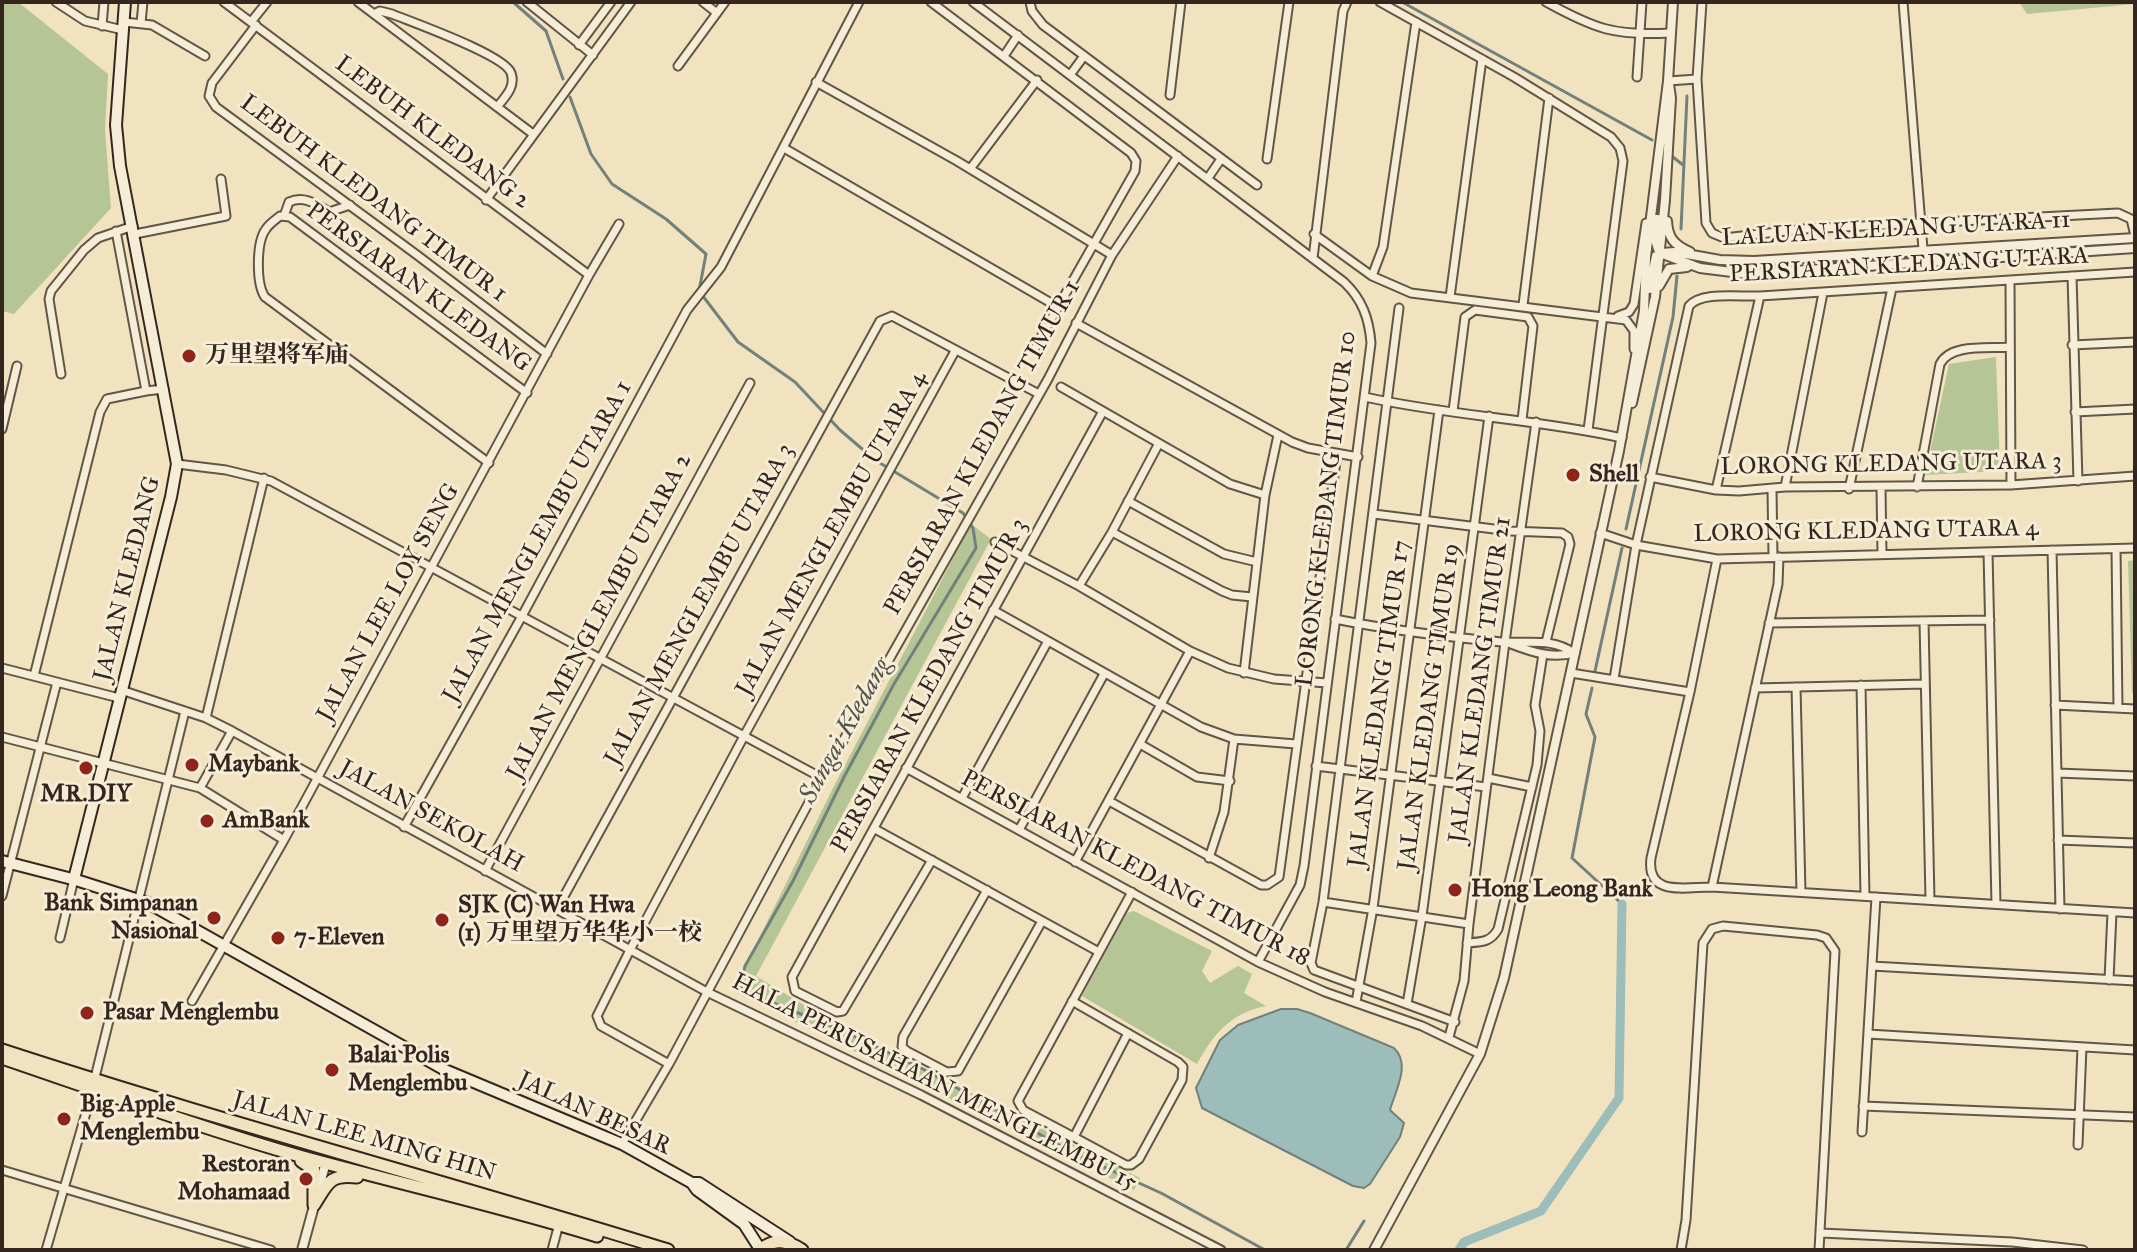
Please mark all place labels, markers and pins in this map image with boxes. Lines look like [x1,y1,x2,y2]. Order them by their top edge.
place label: 万里望将军庙 [205,342,349,370]
marker: 万里望将军庙 [180,347,198,365]
place label: Shell [1589,461,1639,489]
marker: Shell [1564,466,1582,484]
place label: Maybank [208,751,300,779]
marker: Maybank [183,756,201,774]
marker: MR.DIY [77,759,95,777]
place label: MR.DIY [40,781,132,809]
place label: AmBank [223,807,309,835]
marker: AmBank [198,812,216,830]
place label: Hong Leong Bank [1471,876,1653,904]
marker: Hong Leong Bank [1446,881,1464,899]
place label: Bank Simpanan Nasional [44,890,198,946]
place label: SJK (C) Wan Hwa (1) 万里望万华华小一校 [458,892,702,948]
marker: Bank Simpanan Nasional [205,909,223,927]
marker: SJK (C) Wan Hwa (1) 万里望万华华小一校 [433,911,451,929]
place label: 7-Eleven [294,924,384,952]
marker: 7-Eleven [269,929,287,947]
place label: Pasar Menglembu [103,999,279,1027]
marker: Pasar Menglembu [78,1004,96,1022]
place label: Balai Polis Menglembu [348,1042,467,1098]
marker: Balai Polis Menglembu [323,1061,341,1079]
place label: Big Apple Menglembu [80,1091,199,1147]
marker: Big Apple Menglembu [55,1110,73,1128]
place label: Restoran Mohamaad [177,1151,290,1207]
marker: Restoran Mohamaad [297,1170,315,1188]

